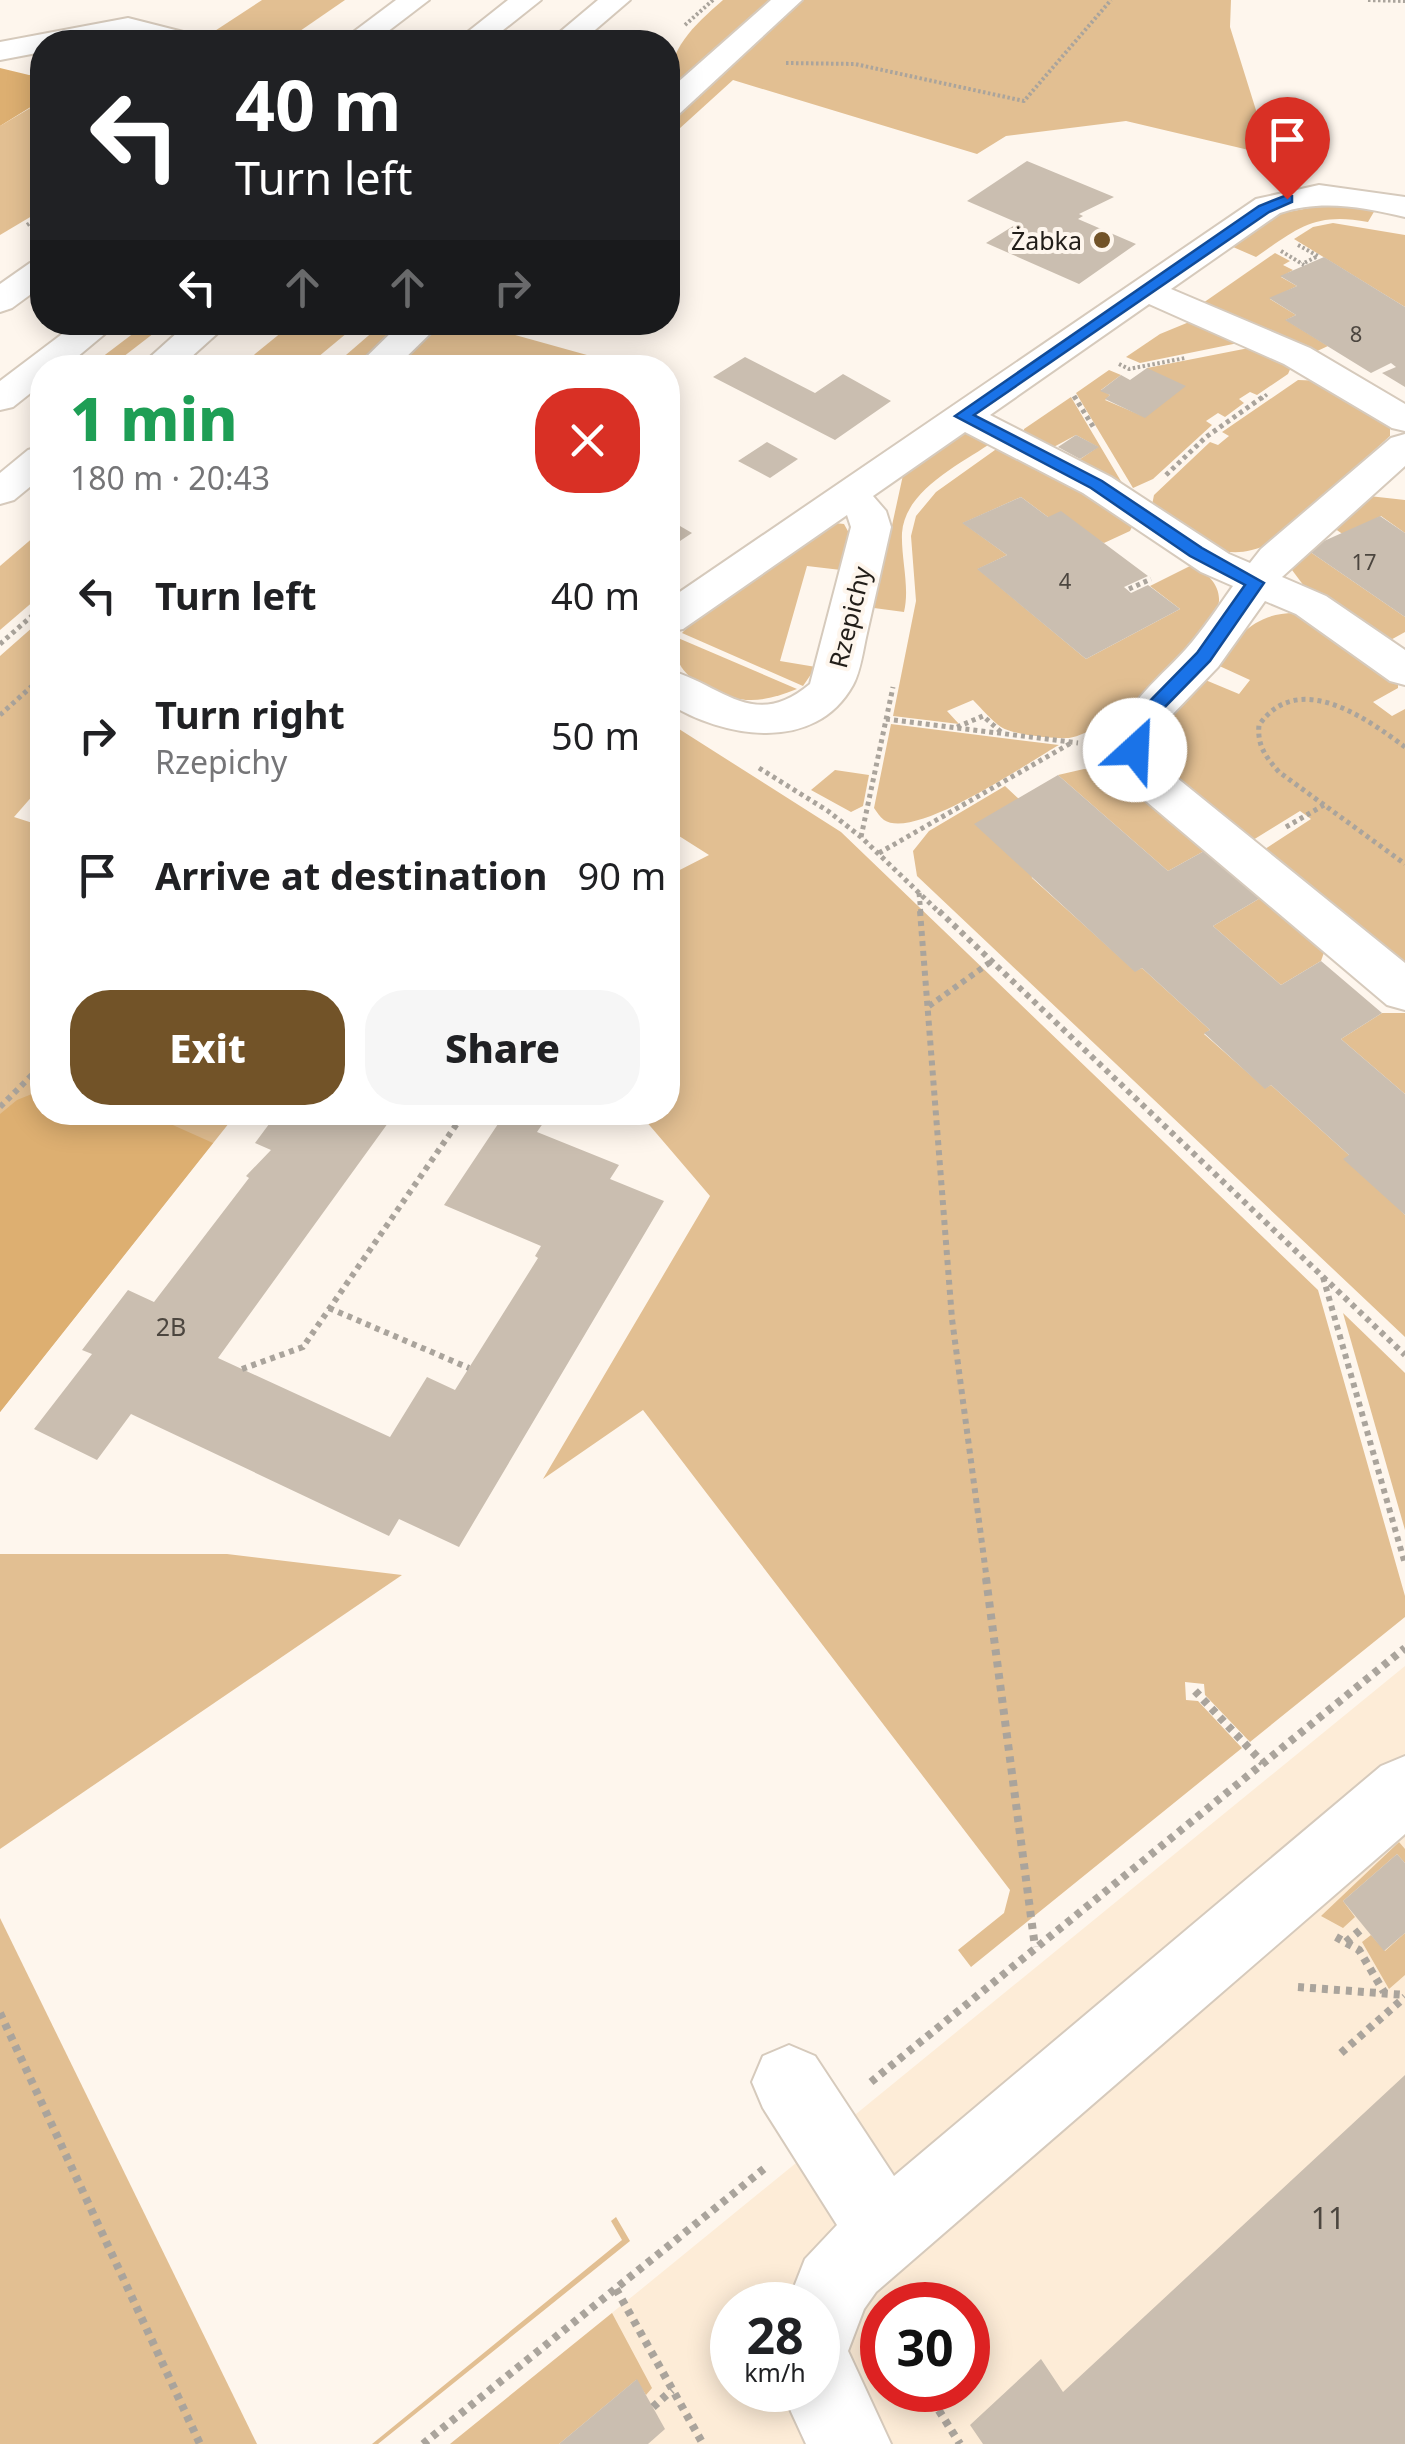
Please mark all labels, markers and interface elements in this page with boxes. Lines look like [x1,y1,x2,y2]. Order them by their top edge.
text: 40 m [235,56,402,152]
icon: left [70,70,200,200]
pin [1245,97,1330,200]
icon: arrive [1260,112,1315,167]
text: Turn left [235,147,412,208]
place label: Żabka [1011,223,1082,257]
marker: Żabka [1091,229,1113,251]
icon: left [170,260,225,315]
icon: ahead [275,260,330,315]
icon: ahead [380,260,435,315]
icon: right [485,260,540,315]
house number: 8 [1350,318,1362,348]
text: 1 min [70,377,238,459]
button: close [535,388,640,493]
text: 180 m · 20:43 [70,456,270,499]
house number: 17 [1351,546,1377,576]
street label: Rzepichy [820,562,878,671]
house number: 4 [1059,565,1072,595]
icon: left [70,568,125,623]
text: Turn left [155,569,317,621]
text: 40 m [551,569,640,621]
text: Turn right [155,688,345,740]
position arrow [1083,698,1187,802]
icon: right [70,708,125,763]
text: 50 m [551,709,640,761]
text: Rzepichy [155,740,287,783]
icon: arrive [70,848,125,903]
text: Arrive at destination [155,849,547,901]
text: 90 m [577,849,666,901]
button: Exit [70,990,345,1105]
button: Share [365,990,640,1105]
house number: 2B [156,1309,186,1343]
house number: 11 [1311,2197,1345,2238]
speed limit sign: 30 [860,2282,990,2412]
text: 28 [746,2301,804,2369]
text: km/h [744,2355,806,2389]

